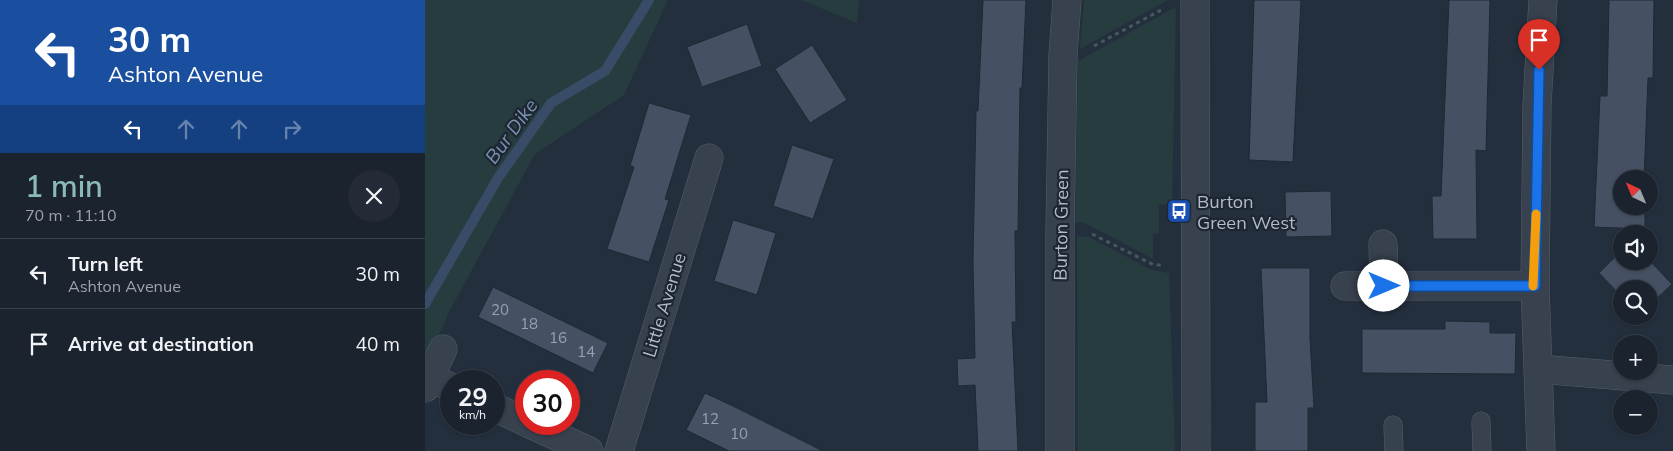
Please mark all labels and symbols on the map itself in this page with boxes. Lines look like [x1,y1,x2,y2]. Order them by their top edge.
pin [1518,19,1560,70]
water label: Bur Dike [479,94,543,168]
street label: Burton Green [1049,169,1073,281]
north arrow [1613,170,1657,215]
place label: Burton Green West [1197,190,1295,234]
bus stop icon: Burton Green West [1166,198,1192,224]
street label: Little Avenue [637,250,691,360]
position arrow [1357,259,1409,311]
house number: 20 [491,300,509,319]
house number: 18 [520,314,538,333]
house number: 16 [549,328,567,347]
house number: 14 [577,342,595,361]
speed limit sign: 30 [515,370,580,435]
house number: 12 [701,409,719,428]
house number: 10 [730,424,748,443]

